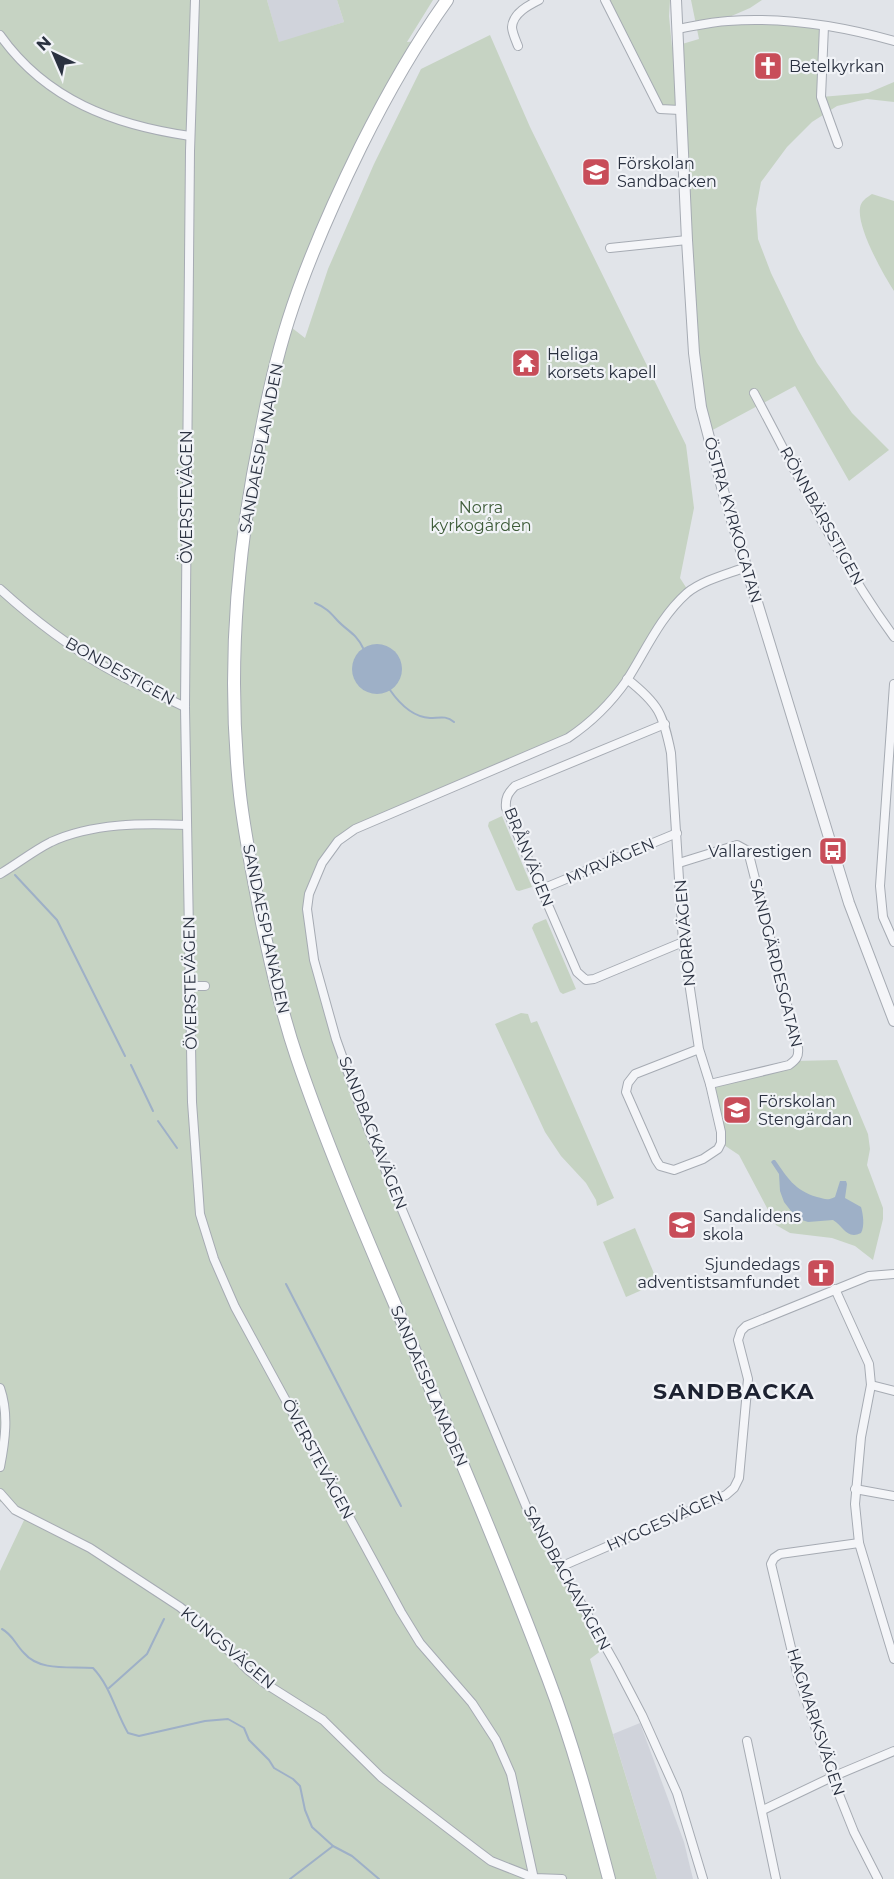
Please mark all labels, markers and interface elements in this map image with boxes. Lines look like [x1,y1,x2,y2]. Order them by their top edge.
north arrow [24,24,84,84]
text: N [33,32,55,55]
church icon: Betelkyrkan [752,50,784,82]
place label: Betelkyrkan [789,57,885,76]
place label: Förskolan Sandbacken [617,154,717,191]
school or university icon: Förskolan Sandbacken [580,156,612,188]
place label: Heliga korsets kapell [547,345,657,382]
temple icon: Heliga korsets kapell [510,347,542,379]
street label: SANDAESPLANADEN [235,361,287,535]
street label: ÖVERSTEVÄGEN [176,430,196,564]
street label: ÖSTRA KYRKOGATAN [700,434,767,605]
street label: RÖNNBÄRSSTIGEN [776,443,869,589]
park label: Norra kyrkogården [430,498,532,535]
street label: BONDESTIGEN [62,633,178,709]
street label: BRÅNVÄGEN [500,804,559,910]
street label: MYRVÄGEN [562,833,657,888]
bus stop icon: Vallarestigen [817,835,849,867]
street label: SANDAESPLANADEN [239,842,293,1016]
place label: Vallarestigen [708,842,812,861]
street label: SANDGÄRDESGATAN [746,876,807,1049]
street label: NORRVÄGEN [670,879,699,987]
street label: ÖVERSTEVÄGEN [178,916,201,1050]
street label: SANDBACKAVÄGEN [335,1054,412,1212]
place label: Förskolan Stengärdan [758,1092,852,1129]
school or university icon: Förskolan Stengärdan [721,1094,753,1126]
place label: Sandalidens skola [703,1207,801,1244]
school or university icon: Sandalidens skola [666,1209,698,1241]
place label: Sjundedags adventistsamfundet [637,1255,801,1292]
church icon: Sjundedags adventistsamfundet [805,1257,837,1289]
street label: SANDAESPLANADEN [386,1303,472,1469]
district label: SANDBACKA [653,1378,815,1405]
street label: ÖVERSTEVÄGEN [278,1395,359,1522]
street label: HYGGESVÄGEN [603,1486,726,1555]
street label: SANDBACKAVÄGEN [519,1502,615,1653]
street label: KUNGSVÄGEN [177,1602,280,1693]
street label: HAGMARKSVÄGEN [783,1646,850,1798]

